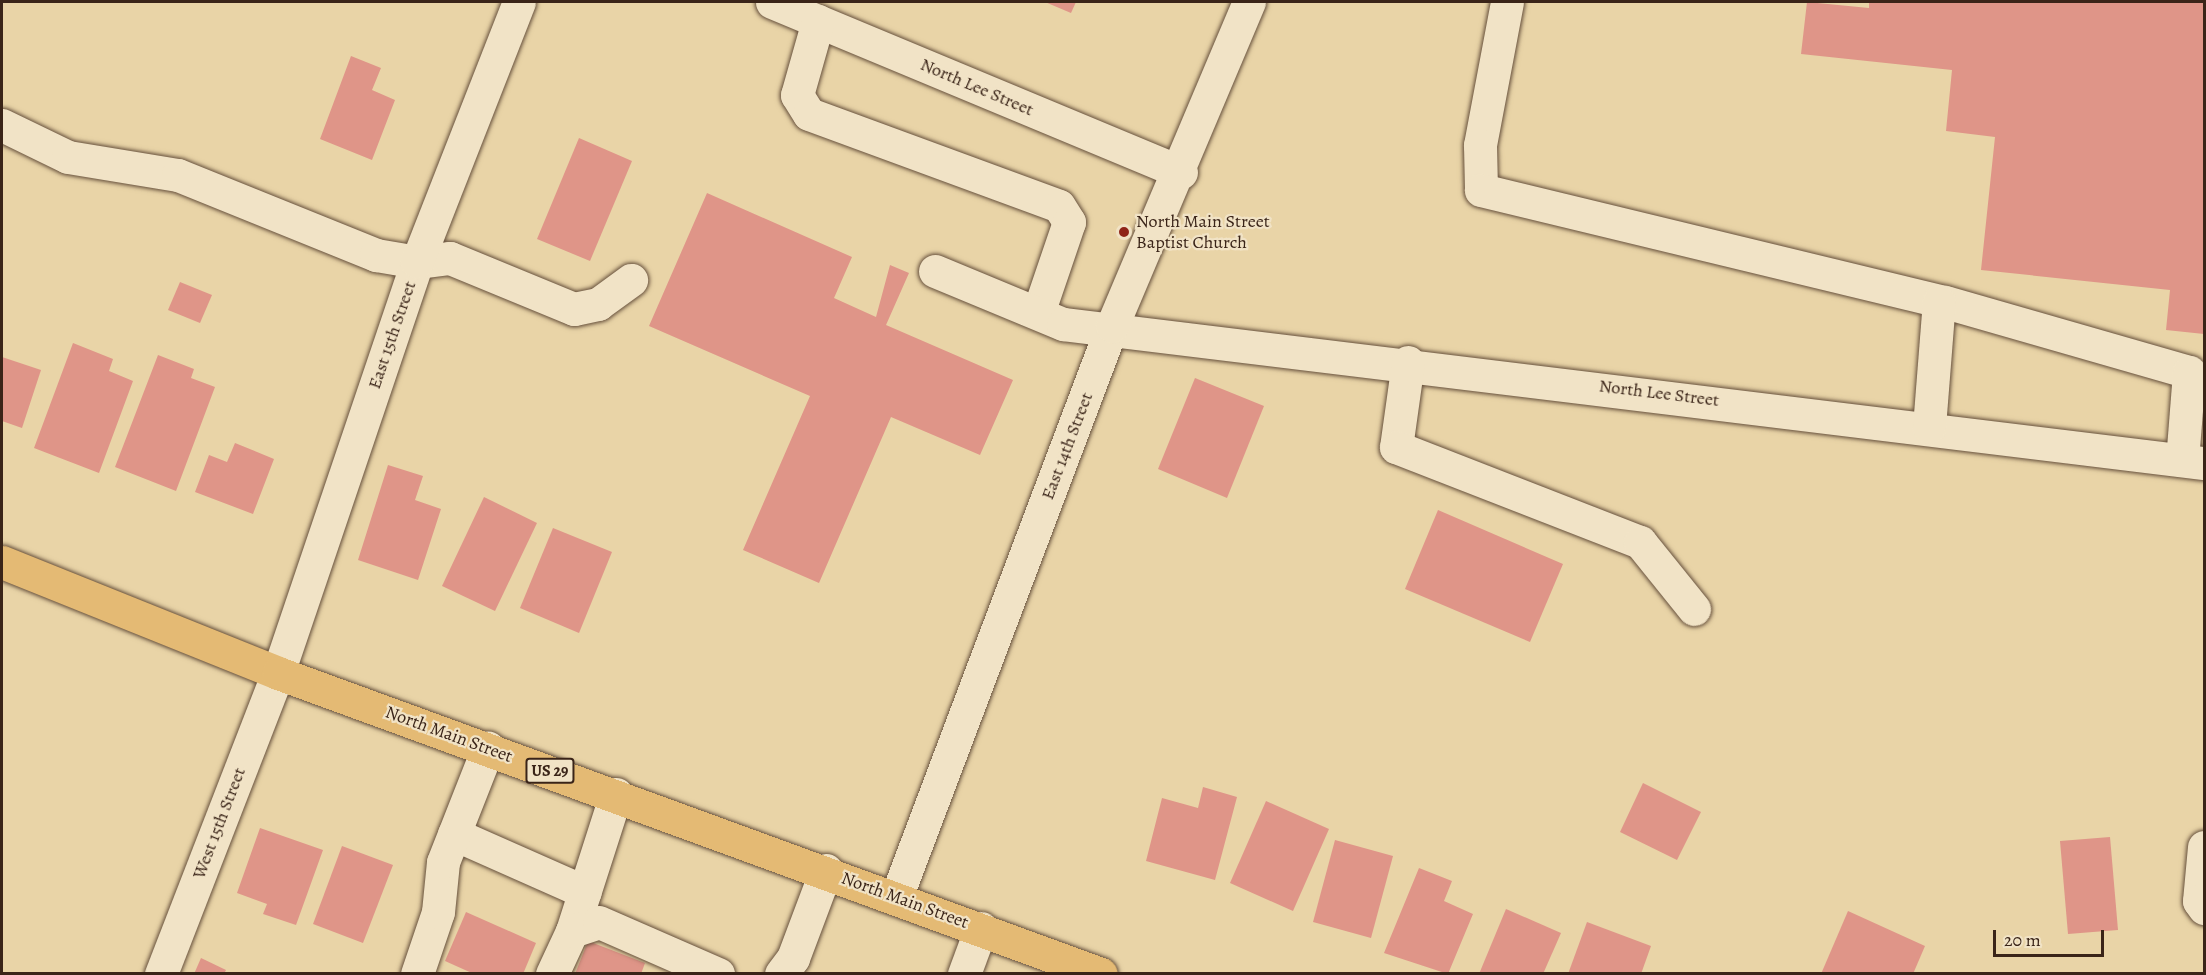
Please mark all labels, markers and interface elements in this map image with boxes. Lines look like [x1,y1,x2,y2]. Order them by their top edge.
street label: North Lee Street [917,53,1037,121]
place label: North Main Street Baptist Church [1136,211,1270,254]
marker: North Main Street Baptist Church [1117,225,1131,239]
street label: East 15th Street [363,278,421,392]
street label: North Lee Street [1598,375,1720,411]
street label: East 14th Street [1037,389,1097,503]
street label: North Main Street [382,701,516,767]
road number: US 29 [524,758,576,784]
street label: West 15th Street [188,764,250,882]
street label: North Main Street [838,867,972,933]
scale bar [1996,918,2107,956]
text: 20 m [2004,928,2041,952]

